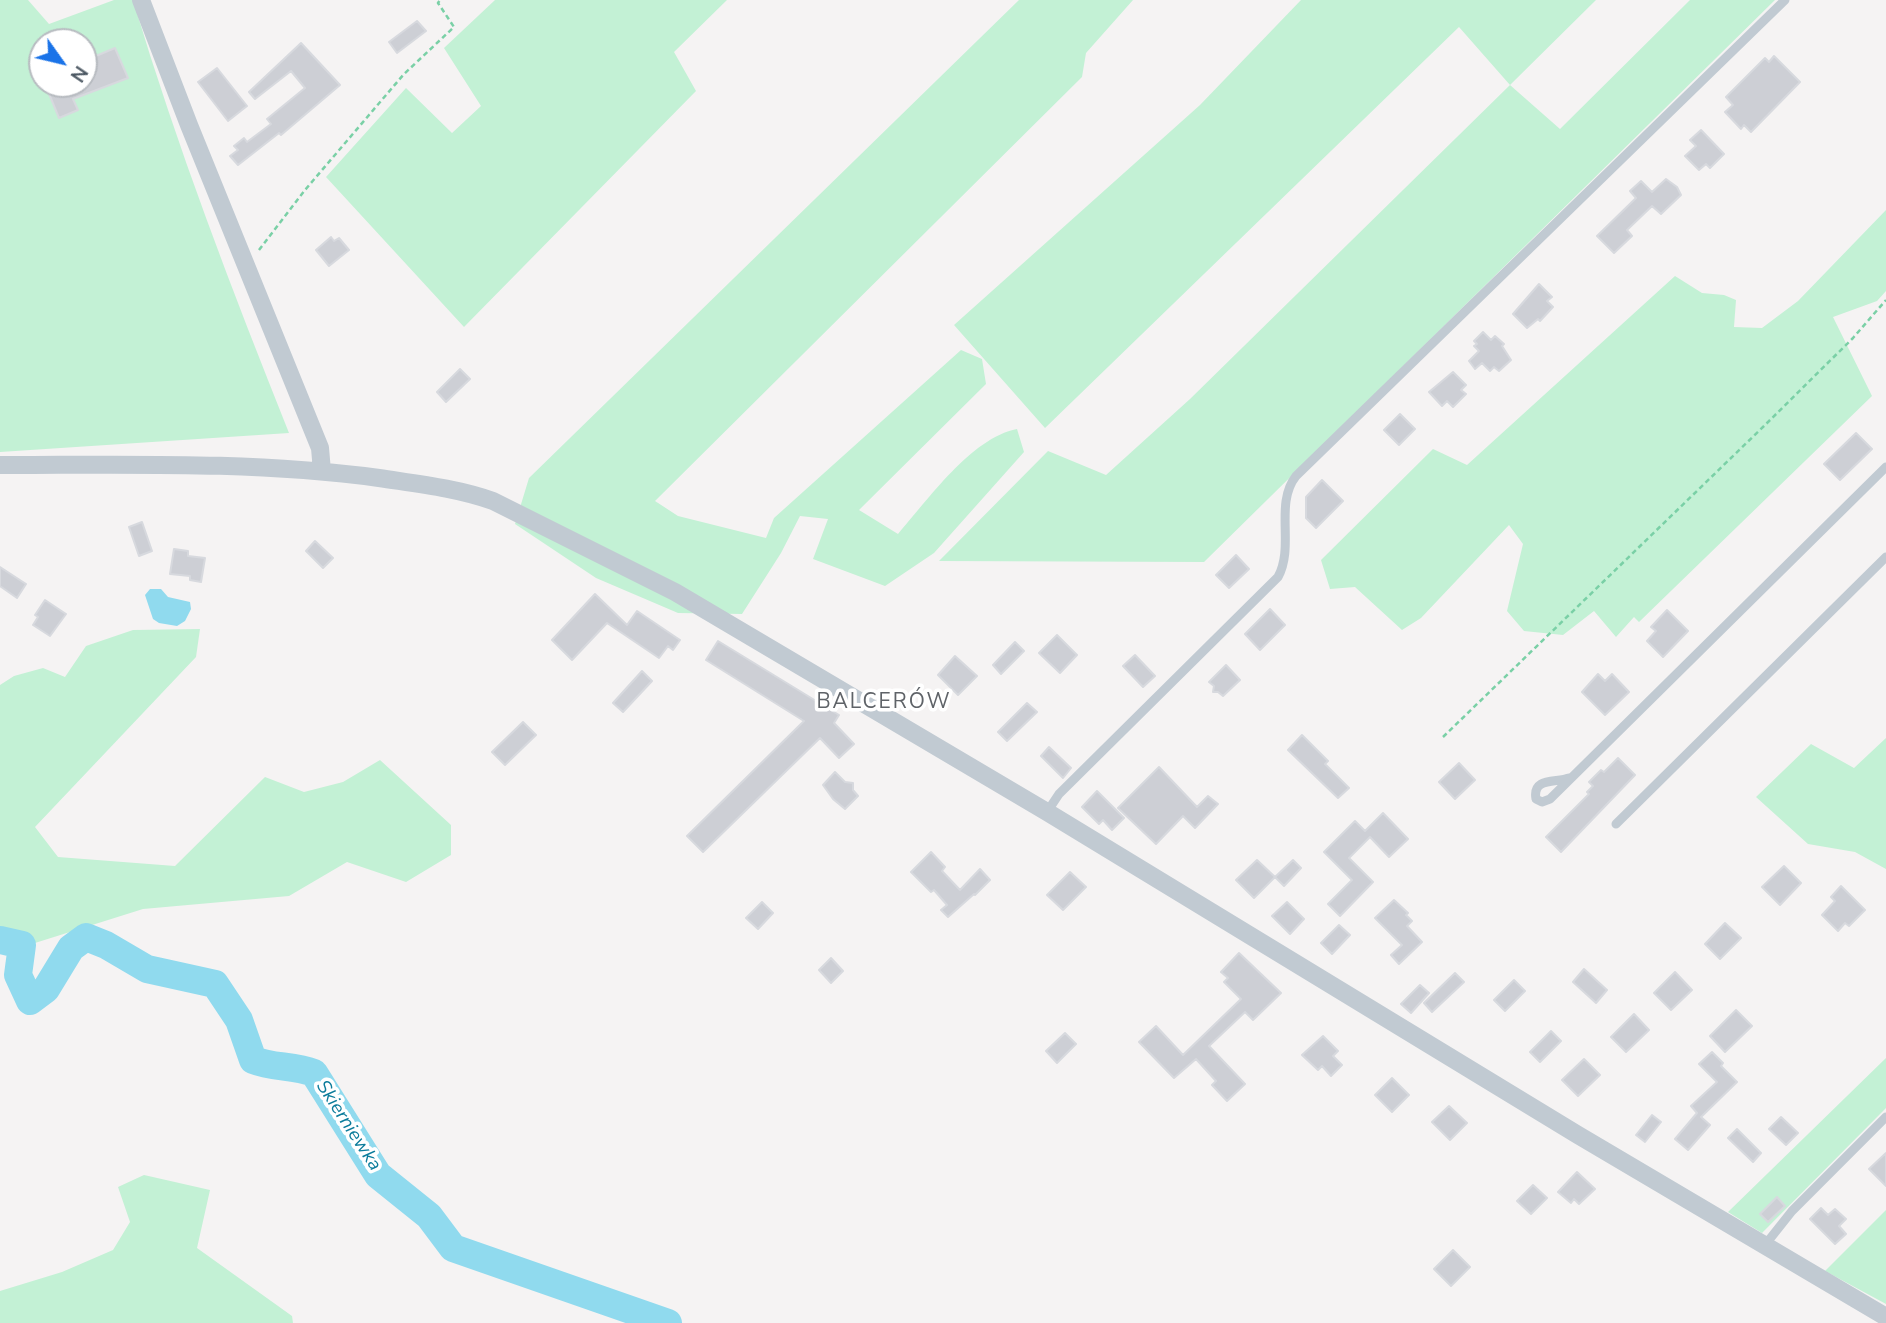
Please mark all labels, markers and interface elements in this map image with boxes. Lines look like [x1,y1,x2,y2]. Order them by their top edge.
north arrow [28,28,98,98]
text: N [64,60,94,87]
district label: BALCERÓW [817,690,951,716]
water label: Skierniewka [310,1077,386,1175]

